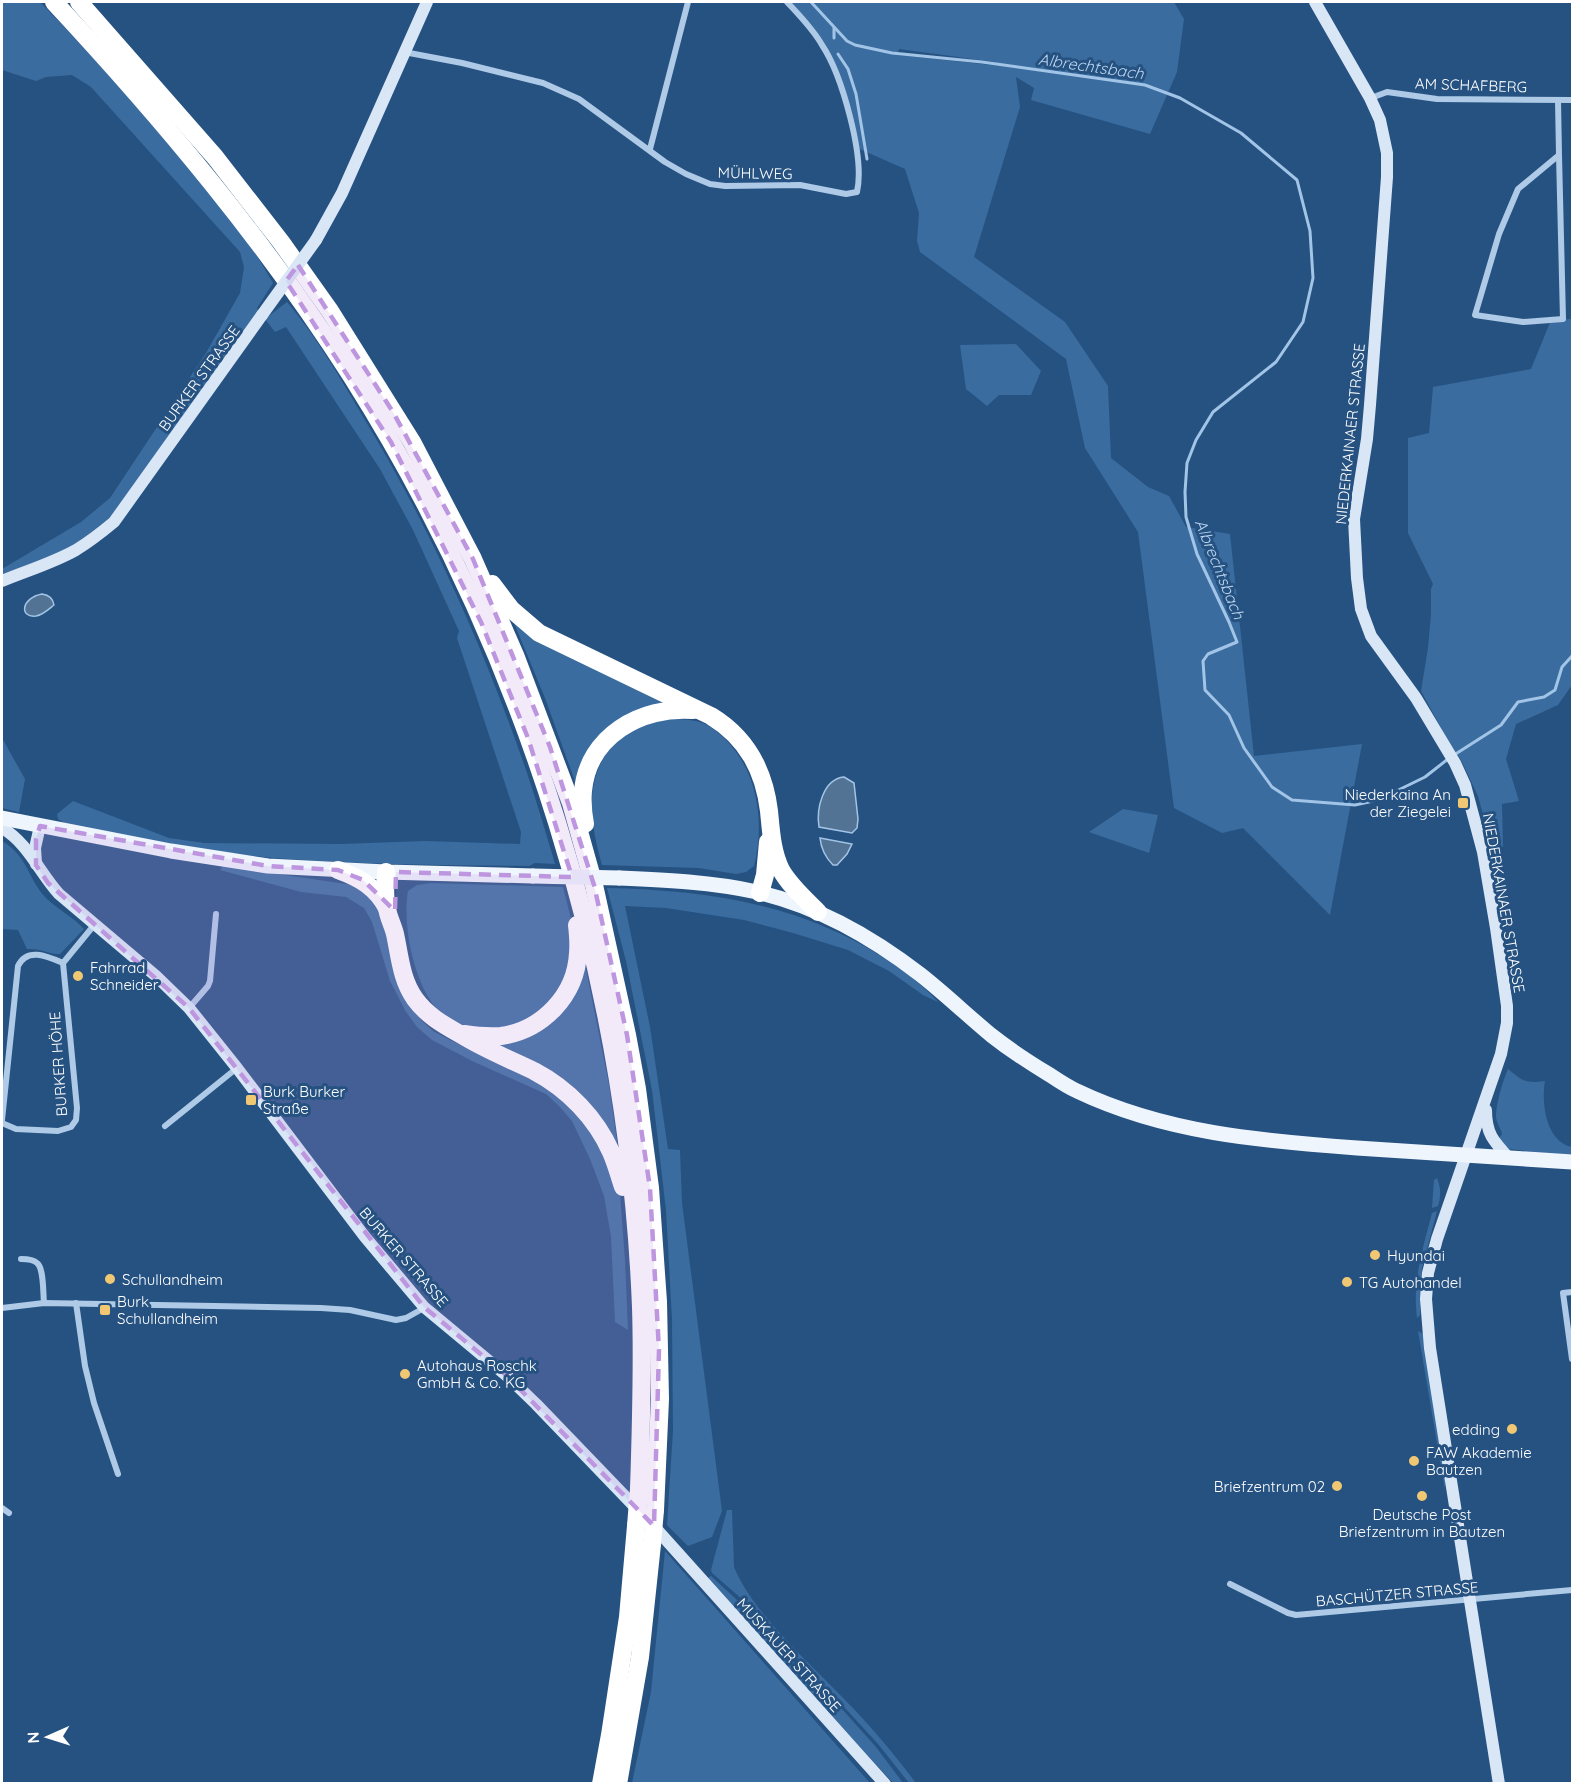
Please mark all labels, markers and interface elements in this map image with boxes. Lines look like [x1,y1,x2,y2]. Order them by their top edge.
water label: Albrechtsbach [1037,49,1146,83]
street label: AM SCHAFBERG [1415,74,1527,96]
street label: MÜHLWEG [717,163,793,183]
street label: BURKER STRASSE [154,321,244,435]
street label: NIEDERKAINAER STRASSE [1331,342,1369,526]
water label: Albrechtsbach [1191,516,1249,623]
place label: Niederkaina An der Ziegelei [1345,785,1451,821]
marker: Niederkaina An der Ziegelei [1456,796,1470,810]
street label: NIEDERKAINAER STRASSE [1479,812,1529,994]
place label: Fahrrad Schneider [90,958,159,994]
marker: Fahrrad Schneider [71,969,85,983]
street label: BURKER HÖHE [45,1011,71,1117]
place label: Burk Burker Straße [263,1082,345,1118]
marker: Burk Burker Straße [244,1093,258,1107]
street label: BURKER STRASSE [356,1203,452,1311]
place label: Hyundai [1387,1246,1445,1265]
marker: Hyundai [1368,1248,1382,1262]
place label: Schullandheim [122,1270,223,1289]
marker: Schullandheim [103,1272,117,1286]
place label: TG Autohandel [1359,1273,1462,1292]
marker: TG Autohandel [1340,1275,1354,1289]
place label: Burk Schullandheim [117,1292,218,1328]
marker: Burk Schullandheim [98,1303,112,1317]
place label: Autohaus Roschk GmbH & Co. KG [417,1356,537,1392]
marker: Autohaus Roschk GmbH & Co. KG [398,1367,412,1381]
place label: edding [1452,1420,1500,1439]
marker: edding [1505,1422,1519,1436]
place label: FAW Akademie Bautzen [1426,1443,1532,1479]
marker: FAW Akademie Bautzen [1407,1454,1421,1468]
place label: Briefzentrum 02 [1214,1477,1325,1496]
marker: Briefzentrum 02 [1330,1479,1344,1493]
marker: Deutsche Post Briefzentrum in Bautzen [1415,1489,1429,1503]
place label: Deutsche Post Briefzentrum in Bautzen [1339,1505,1505,1541]
street label: BASCHÜTZER STRASSE [1315,1577,1479,1611]
street label: MUSKAUER STRASSE [733,1594,845,1716]
north arrow [18,1707,78,1767]
text: N [23,1731,43,1744]

